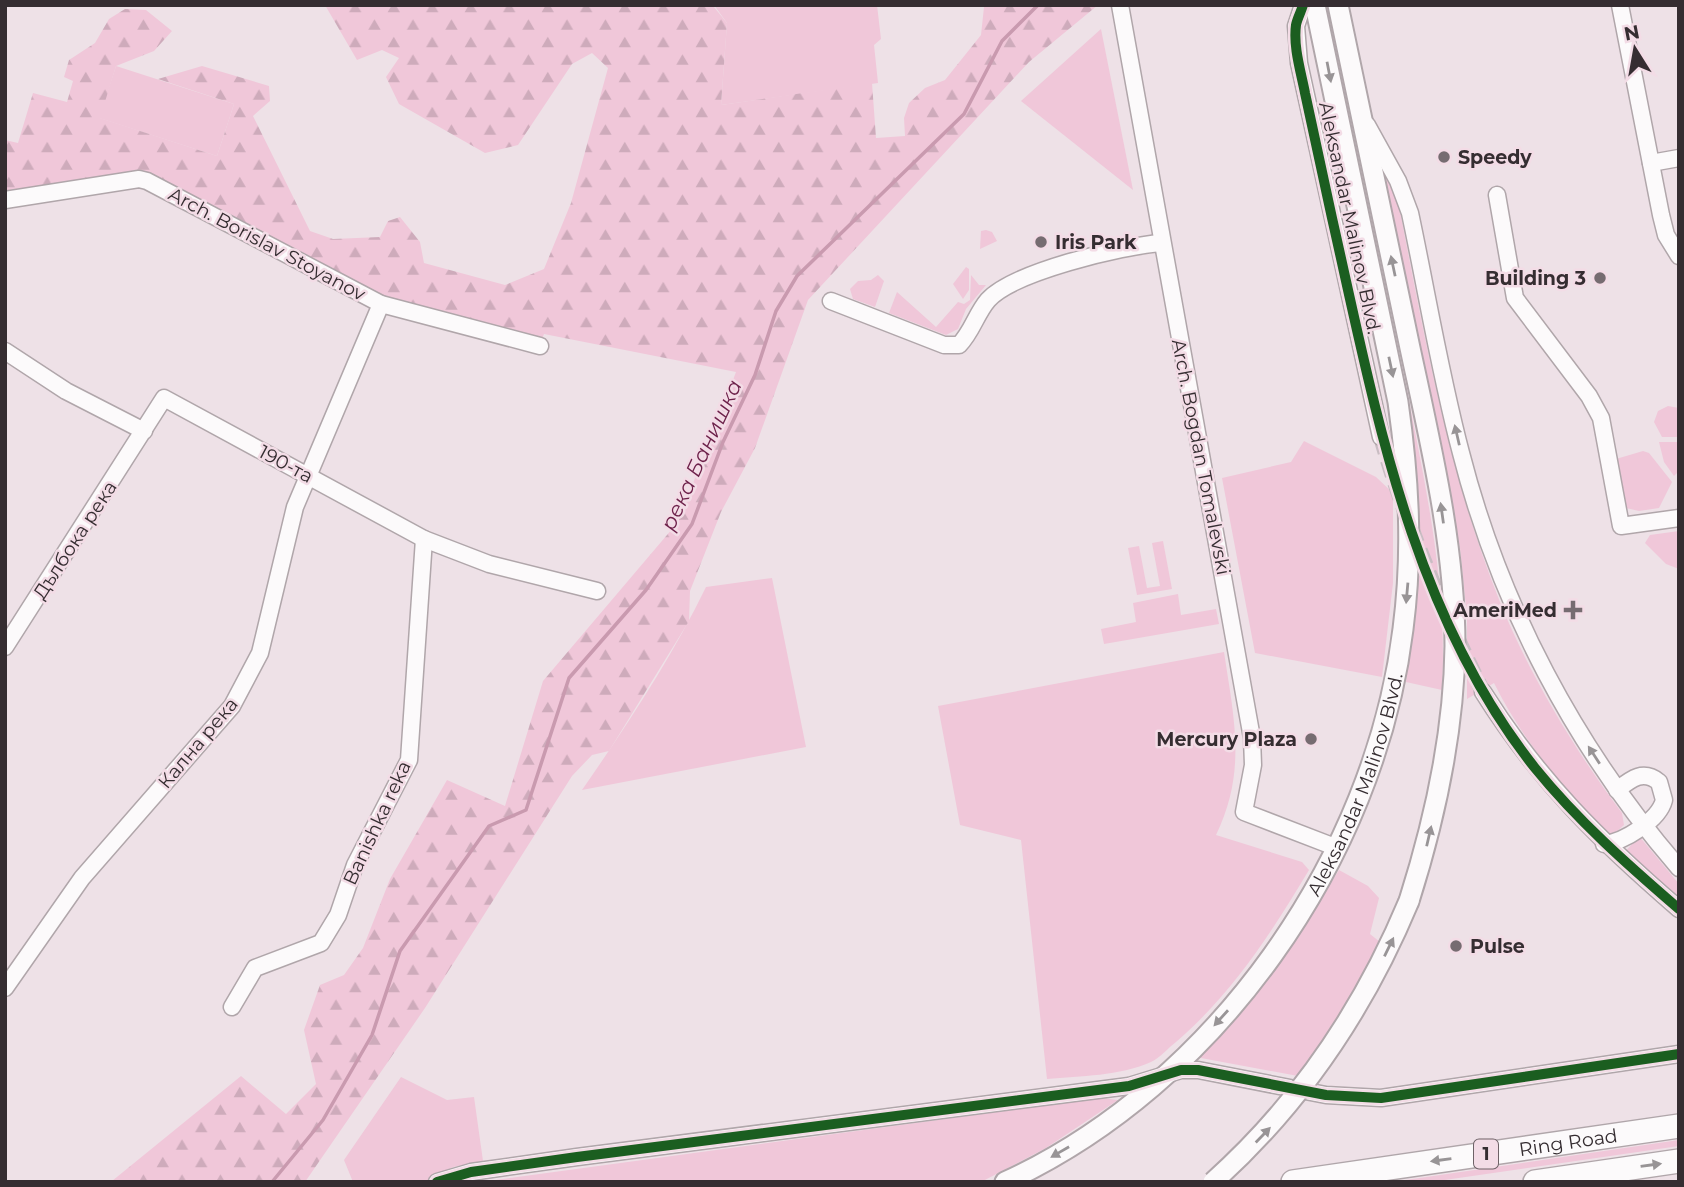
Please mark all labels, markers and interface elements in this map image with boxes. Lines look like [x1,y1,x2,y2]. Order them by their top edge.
north arrow [1600,14,1670,84]
text: N [1622,20,1642,46]
one-way arrow [1323,61,1334,83]
street label: Aleksandar Malinov Blvd. [1314,100,1386,336]
place label: Speedy [1458,146,1532,169]
marker: Speedy [1436,149,1452,165]
street label: Arch. Borislav Stoyanov [165,182,370,306]
place label: Iris Park [1055,231,1137,254]
marker: Iris Park [1033,234,1049,250]
one-way arrow [1388,255,1399,277]
place label: Building 3 [1485,267,1586,290]
marker: Building 3 [1592,270,1608,286]
street label: Arch. Bogdan Tomalevski [1167,337,1235,577]
one-way arrow [1385,356,1396,378]
water label: река Банишка [655,376,747,534]
one-way arrow [1451,424,1462,446]
street label: 190-та [255,440,317,488]
street label: Дълбока река [28,477,122,603]
one-way arrow [1436,502,1447,524]
one-way arrow [1401,582,1412,604]
place label: AmeriMed [1452,599,1557,622]
marker: AmeriMed [1563,600,1583,620]
street label: Aleksandar Malinov Blvd. [1302,671,1407,900]
street label: Кална река [153,693,243,793]
place label: Mercury Plaza [1156,728,1297,751]
marker: Mercury Plaza [1303,731,1319,747]
one-way arrow [1587,745,1600,765]
street label: Banishka reka [338,757,416,889]
one-way arrow [1424,825,1435,847]
place label: Pulse [1470,935,1525,958]
one-way arrow [1384,937,1395,957]
marker: Pulse [1448,938,1464,954]
one-way arrow [1213,1009,1229,1026]
street label: Ring Road [1517,1124,1619,1161]
one-way arrow [1254,1126,1271,1143]
road number: 1 [1474,1140,1498,1168]
one-way arrow [1051,1146,1070,1158]
one-way arrow [1430,1155,1452,1166]
one-way arrow [1640,1159,1662,1170]

